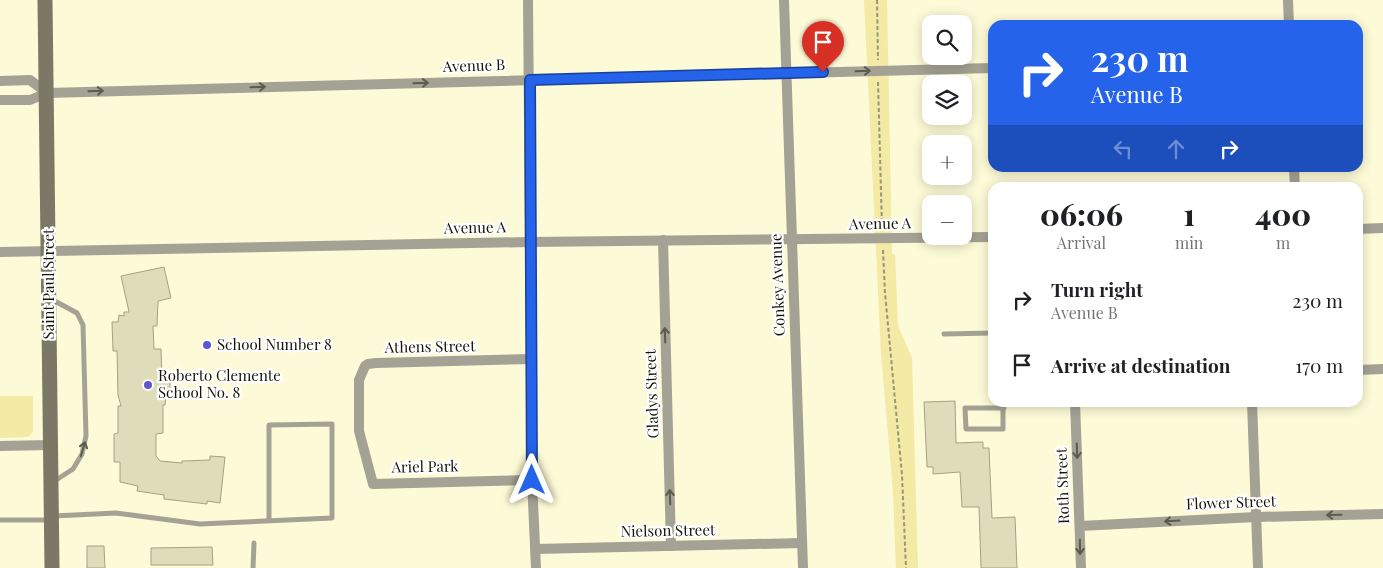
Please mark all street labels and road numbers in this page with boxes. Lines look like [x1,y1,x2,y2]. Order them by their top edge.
street label: Avenue B [441,54,506,76]
street label: Avenue A [848,212,912,234]
street label: Avenue A [443,216,507,238]
street label: Saint Paul Street [38,228,58,339]
street label: Conkey Avenue [765,233,789,337]
street label: Athens Street [383,335,476,357]
street label: Gladys Street [639,348,663,439]
street label: Roth Street [1051,447,1073,524]
street label: Ariel Park [390,455,459,477]
street label: Flower Street [1186,490,1277,514]
street label: Nielson Street [621,519,716,541]

